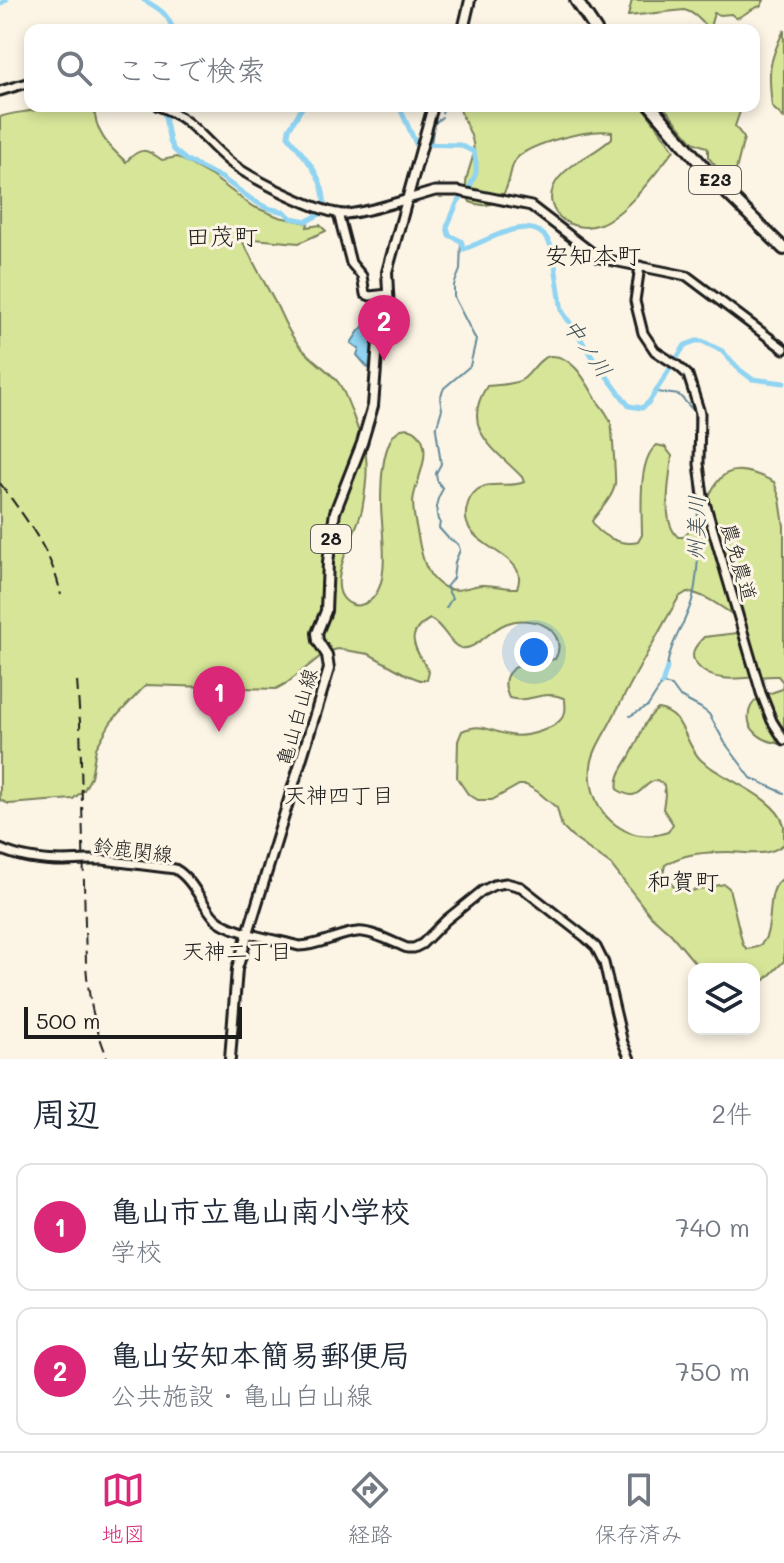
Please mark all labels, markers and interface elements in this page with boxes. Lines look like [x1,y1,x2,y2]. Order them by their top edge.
search box [24,24,760,112]
icon: search [52,46,96,90]
text: ここで検索 [116,49,266,89]
road number: E23 [689,166,741,194]
district label: 田茂町 [186,220,258,251]
district label: 安知本町 [545,239,641,270]
pin: 2 [358,295,410,361]
water label: 中ノ川 [558,312,619,383]
water label: 州美川 [680,495,711,561]
street label: 農免農道 [716,520,763,604]
road number: 28 [311,525,351,553]
your location [514,632,554,672]
street label: 亀山白山線 [270,665,322,768]
pin: 1 [193,666,245,732]
district label: 天神四丁目 [284,780,394,809]
street label: 鈴鹿関線 [92,831,174,867]
district label: 和賀町 [647,865,719,896]
district label: 天神二丁目 [182,936,292,965]
map controls [688,963,760,1035]
button: layers [688,963,760,1035]
scale bar [24,1003,242,1039]
text: 500 m [36,1006,101,1035]
text: 周辺 [32,1090,100,1135]
text: 2件 [712,1096,752,1130]
text: 亀山市立亀山南小学校 [110,1190,410,1230]
text: 1 [54,1210,66,1244]
text: 740 m [675,1210,750,1244]
text: 学校 [110,1234,162,1268]
text: 亀山安知本簡易郵便局 [110,1334,410,1374]
text: 2 [53,1354,67,1388]
text: 750 m [675,1354,750,1388]
text: 公共施設 · 亀山白山線 [110,1378,372,1412]
tab: 地図 [101,1468,145,1548]
tab: 経路 [348,1468,392,1548]
tab: 保存済み [595,1468,683,1548]

